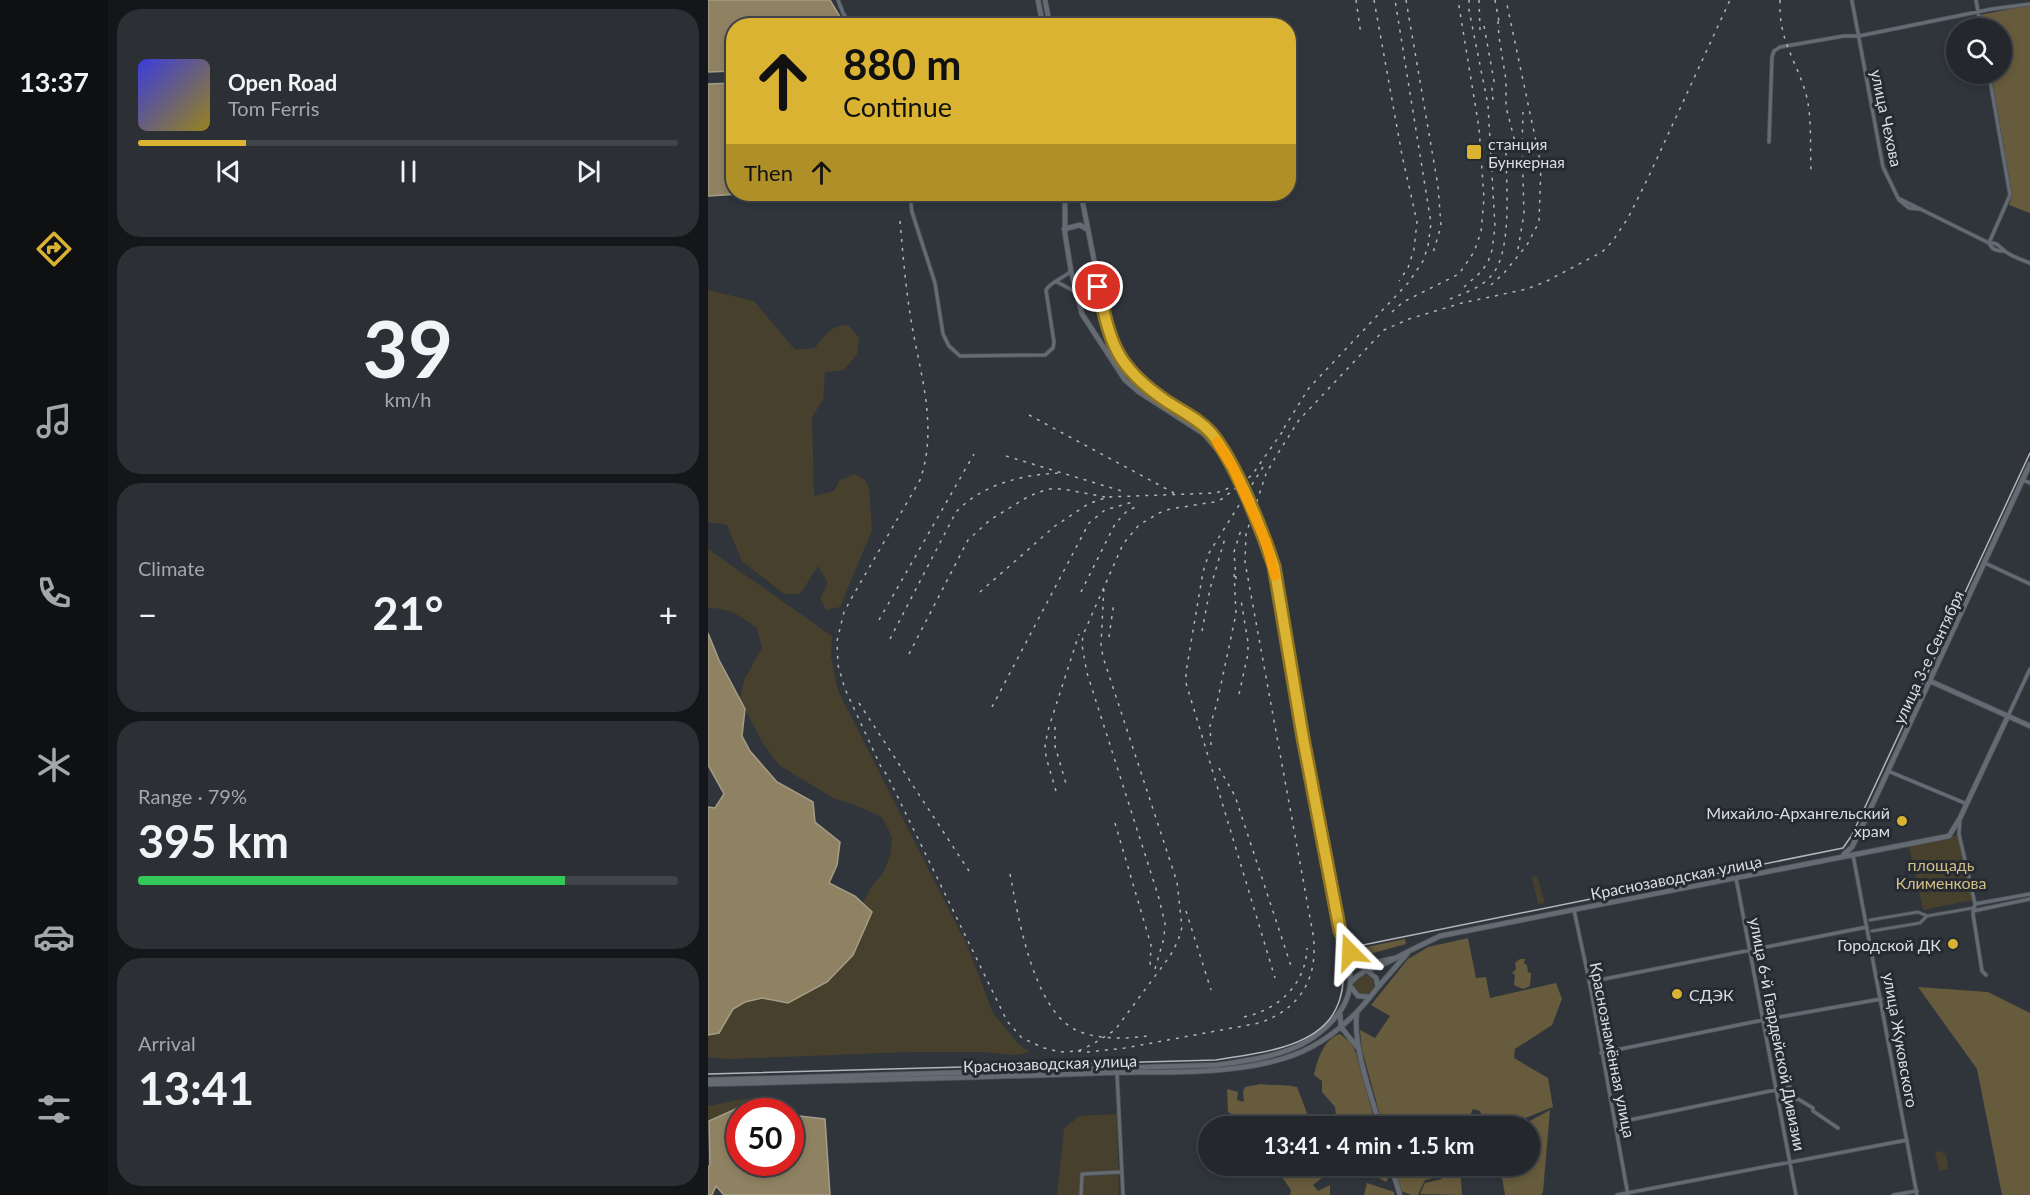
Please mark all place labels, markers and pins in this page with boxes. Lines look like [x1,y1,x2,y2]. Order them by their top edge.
place label: станция Бункерная [1488,134,1565,171]
marker: станция Бункерная [1465,143,1483,161]
pin [1072,261,1123,312]
place label: Михайло-Архангельский храм [1706,803,1890,840]
marker: Михайло-Архангельский храм [1895,814,1909,828]
place label: Городской ДК [1837,935,1941,954]
marker: Городской ДК [1946,937,1960,951]
place label: СДЭК [1689,985,1734,1004]
marker: СДЭК [1670,987,1684,1001]

